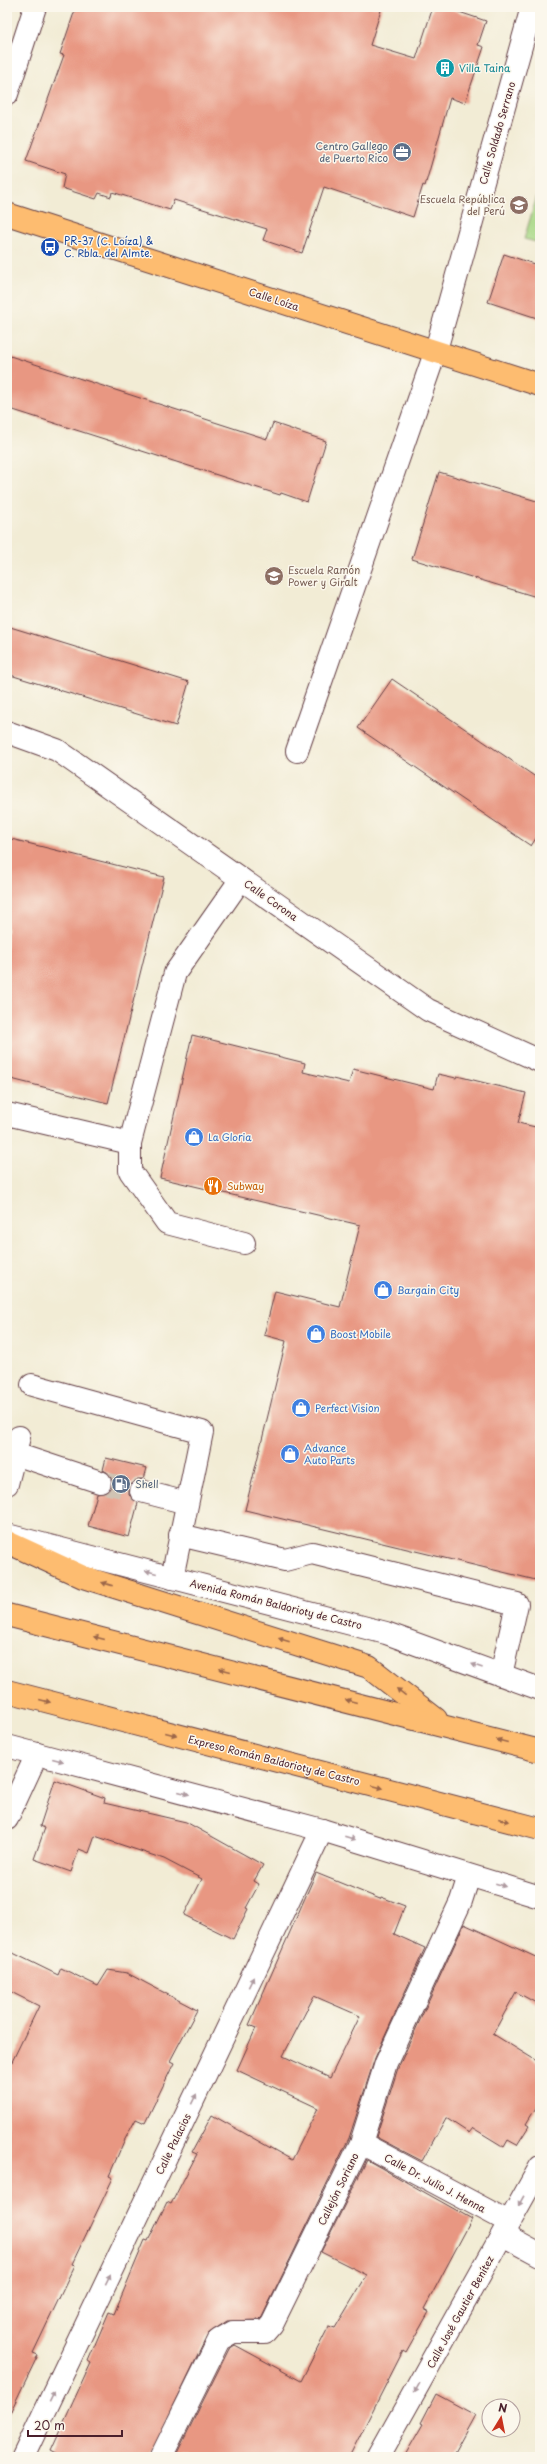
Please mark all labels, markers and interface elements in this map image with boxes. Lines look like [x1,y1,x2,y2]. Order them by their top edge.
building icon: Villa Taina [434,57,456,79]
place label: Villa Taina [459,60,511,75]
street label: Calle Soldado Serrano [475,79,519,186]
place label: Centro Gallego de Puerto Rico [316,138,388,165]
office icon: Centro Gallego de Puerto Rico [391,141,413,163]
place label: Escuela República del Perú [420,191,506,218]
school or university icon: Escuela República del Perú [508,194,530,216]
place label: PR-37 (C. Loíza) & C. Rbla. del Almte. [64,233,154,260]
bus stop icon: PR-37 (C. Loíza) & C. Rbla. del Almte. [39,236,61,258]
street label: Calle Loíza [247,283,302,314]
place label: Escuela Ramón Power y Giralt [288,562,360,589]
school or university icon: Escuela Ramón Power y Giralt [263,565,285,587]
street label: Calle Corona [241,876,302,924]
shop icon: La Gloria [183,1126,205,1148]
place label: La Gloria [208,1129,252,1144]
restaurant icon: Subway [202,1175,224,1197]
place label: Subway [227,1178,264,1194]
shop icon: Bargain City [372,1279,394,1301]
place label: Bargain City [397,1282,459,1297]
shop icon: Boost Mobile [305,1323,327,1345]
place label: Boost Mobile [330,1326,392,1341]
shop icon: Perfect Vision [290,1397,312,1419]
place label: Perfect Vision [315,1400,380,1415]
place label: Advance Auto Parts [304,1440,355,1467]
shop icon: Advance Auto Parts [279,1443,301,1465]
fuel station icon: Shell [110,1473,132,1495]
place label: Shell [135,1476,159,1491]
one-way arrow [144,1569,156,1575]
street label: Avenida Román Baldorioty de Castro [189,1575,364,1632]
one-way arrow [100,1581,112,1587]
one-way arrow [93,1635,105,1641]
one-way arrow [278,1637,290,1643]
one-way arrow [471,1663,483,1669]
one-way arrow [219,1666,231,1672]
one-way arrow [396,1688,407,1696]
one-way arrow [39,1698,51,1704]
one-way arrow [345,1698,357,1704]
one-way arrow [164,1731,177,1737]
street label: Expreso Román Baldorioty de Castro [187,1731,362,1788]
one-way arrow [496,1737,509,1743]
one-way arrow [52,1757,64,1763]
one-way arrow [372,1784,384,1790]
one-way arrow [178,1790,190,1796]
one-way arrow [497,1817,510,1823]
one-way arrow [344,1835,356,1841]
one-way arrow [495,1882,507,1888]
one-way arrow [248,1976,254,1988]
one-way arrow [191,2093,197,2105]
street label: Calle Palacios [151,2110,194,2177]
street label: Callejón Soriano [313,2149,362,2228]
street label: Calle Dr. Julio J. Henna [382,2149,489,2216]
one-way arrow [518,2195,524,2207]
street label: Calle José Gautier Benítez [422,2253,497,2371]
one-way arrow [105,2274,111,2285]
one-way arrow [414,2382,420,2394]
one-way arrow [49,2391,55,2402]
north arrow [481,2398,521,2438]
text: N [497,2399,509,2417]
scale bar [28,2412,122,2438]
text: 20 m [34,2416,65,2434]

